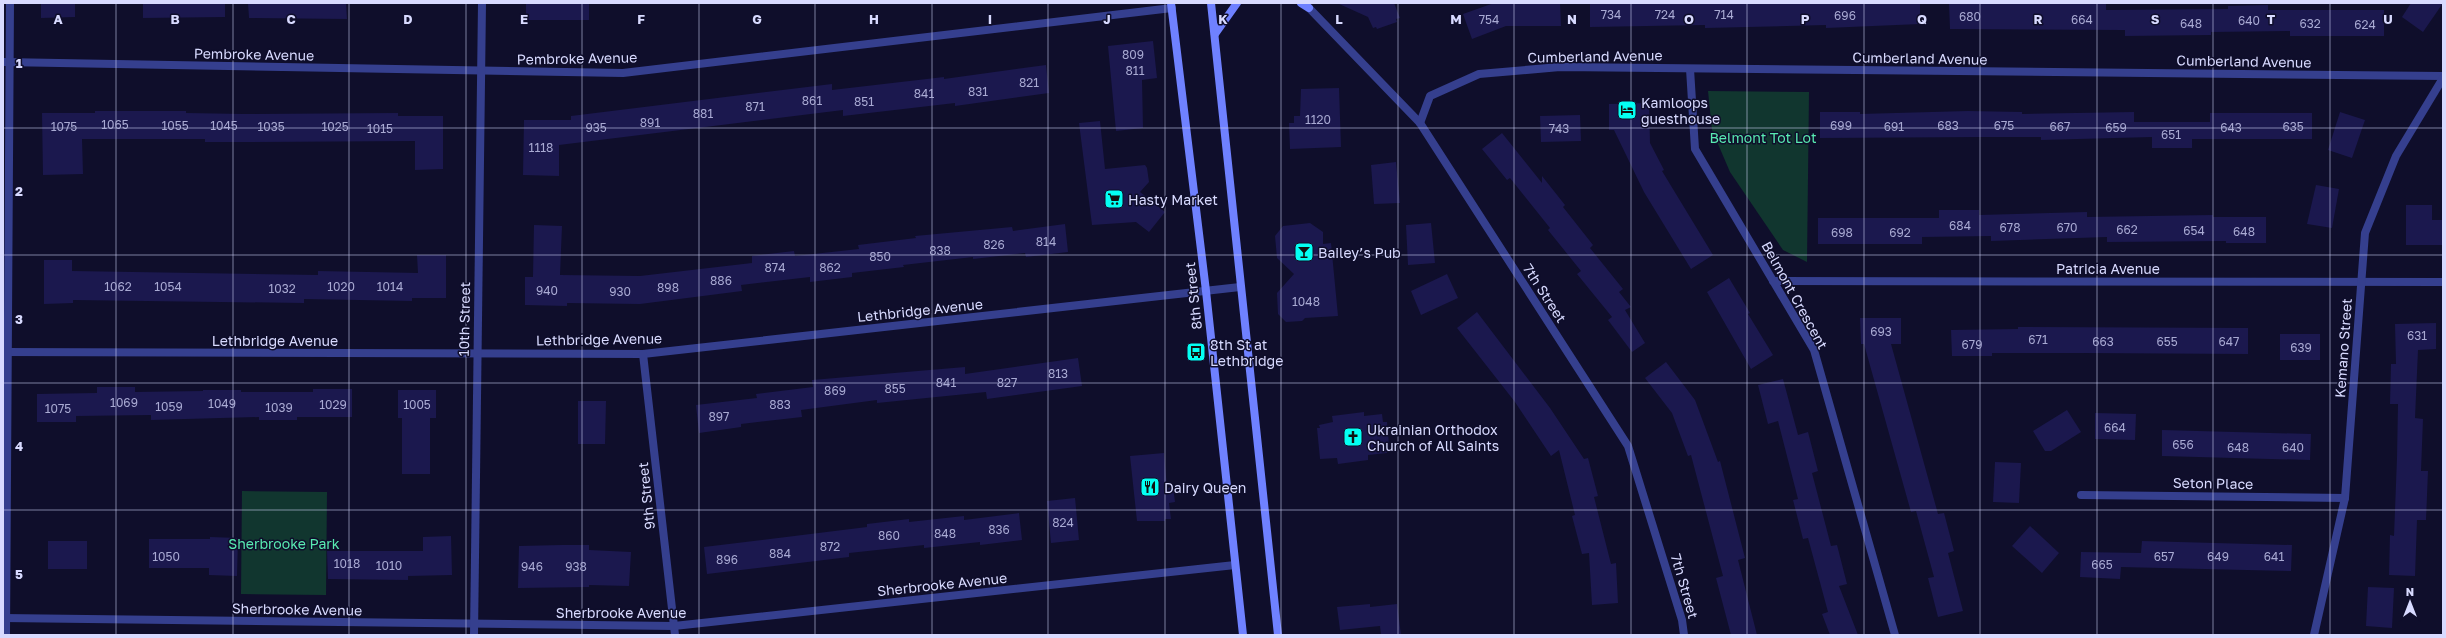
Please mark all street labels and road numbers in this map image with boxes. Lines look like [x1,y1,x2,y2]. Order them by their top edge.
street label: Pembroke Avenue [194,44,314,64]
street label: Cumberland Avenue [1527,46,1663,66]
street label: Pembroke Avenue [517,48,637,68]
street label: Cumberland Avenue [1852,48,1988,68]
street label: Cumberland Avenue [2176,51,2312,71]
street label: Belmont Crescent [1758,238,1832,352]
street label: 7th Street [1520,260,1570,326]
street label: Patricia Avenue [2056,260,2160,277]
street label: 8th Street [1181,261,1205,331]
street label: 10th Street [455,282,473,356]
street label: Lethbridge Avenue [856,295,984,325]
street label: Kemano Street [2331,298,2355,398]
street label: Lethbridge Avenue [536,329,662,349]
street label: Lethbridge Avenue [212,332,338,349]
street label: 9th Street [634,461,658,531]
street label: Seton Place [2173,474,2253,492]
street label: 7th Street [1668,552,1702,620]
street label: Sherbrooke Avenue [876,569,1008,599]
street label: Sherbrooke Avenue [232,599,362,619]
street label: Sherbrooke Avenue [556,604,686,621]

